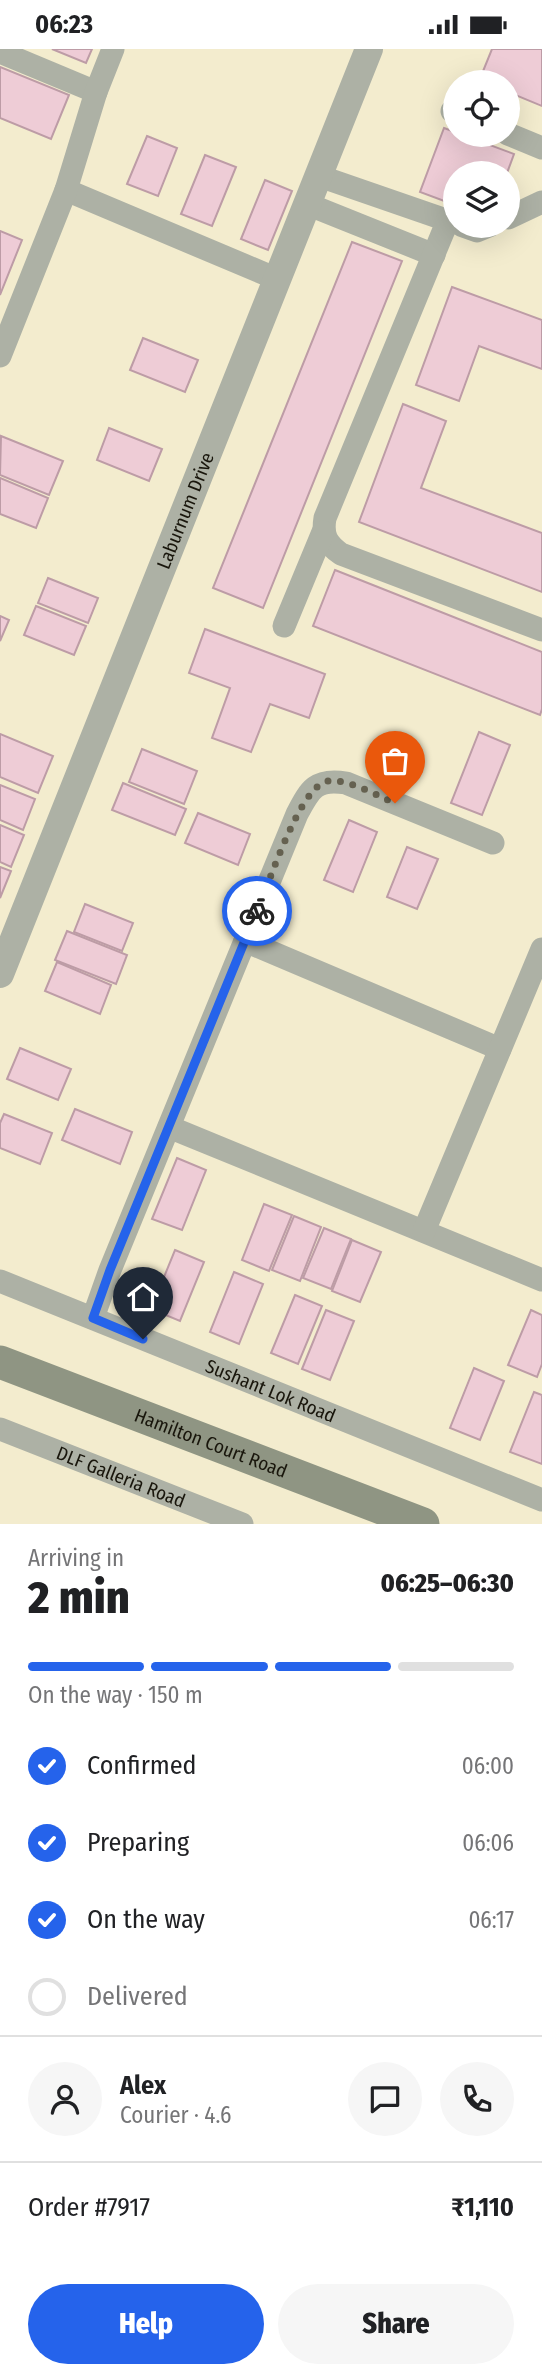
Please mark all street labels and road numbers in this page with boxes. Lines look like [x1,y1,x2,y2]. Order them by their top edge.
street label: Laburnum Drive [152,449,219,572]
street label: Sushant Lok Road [202,1354,339,1427]
street label: Hamilton Court Road [131,1404,290,1483]
street label: DLF Galleria Road [53,1441,188,1513]

